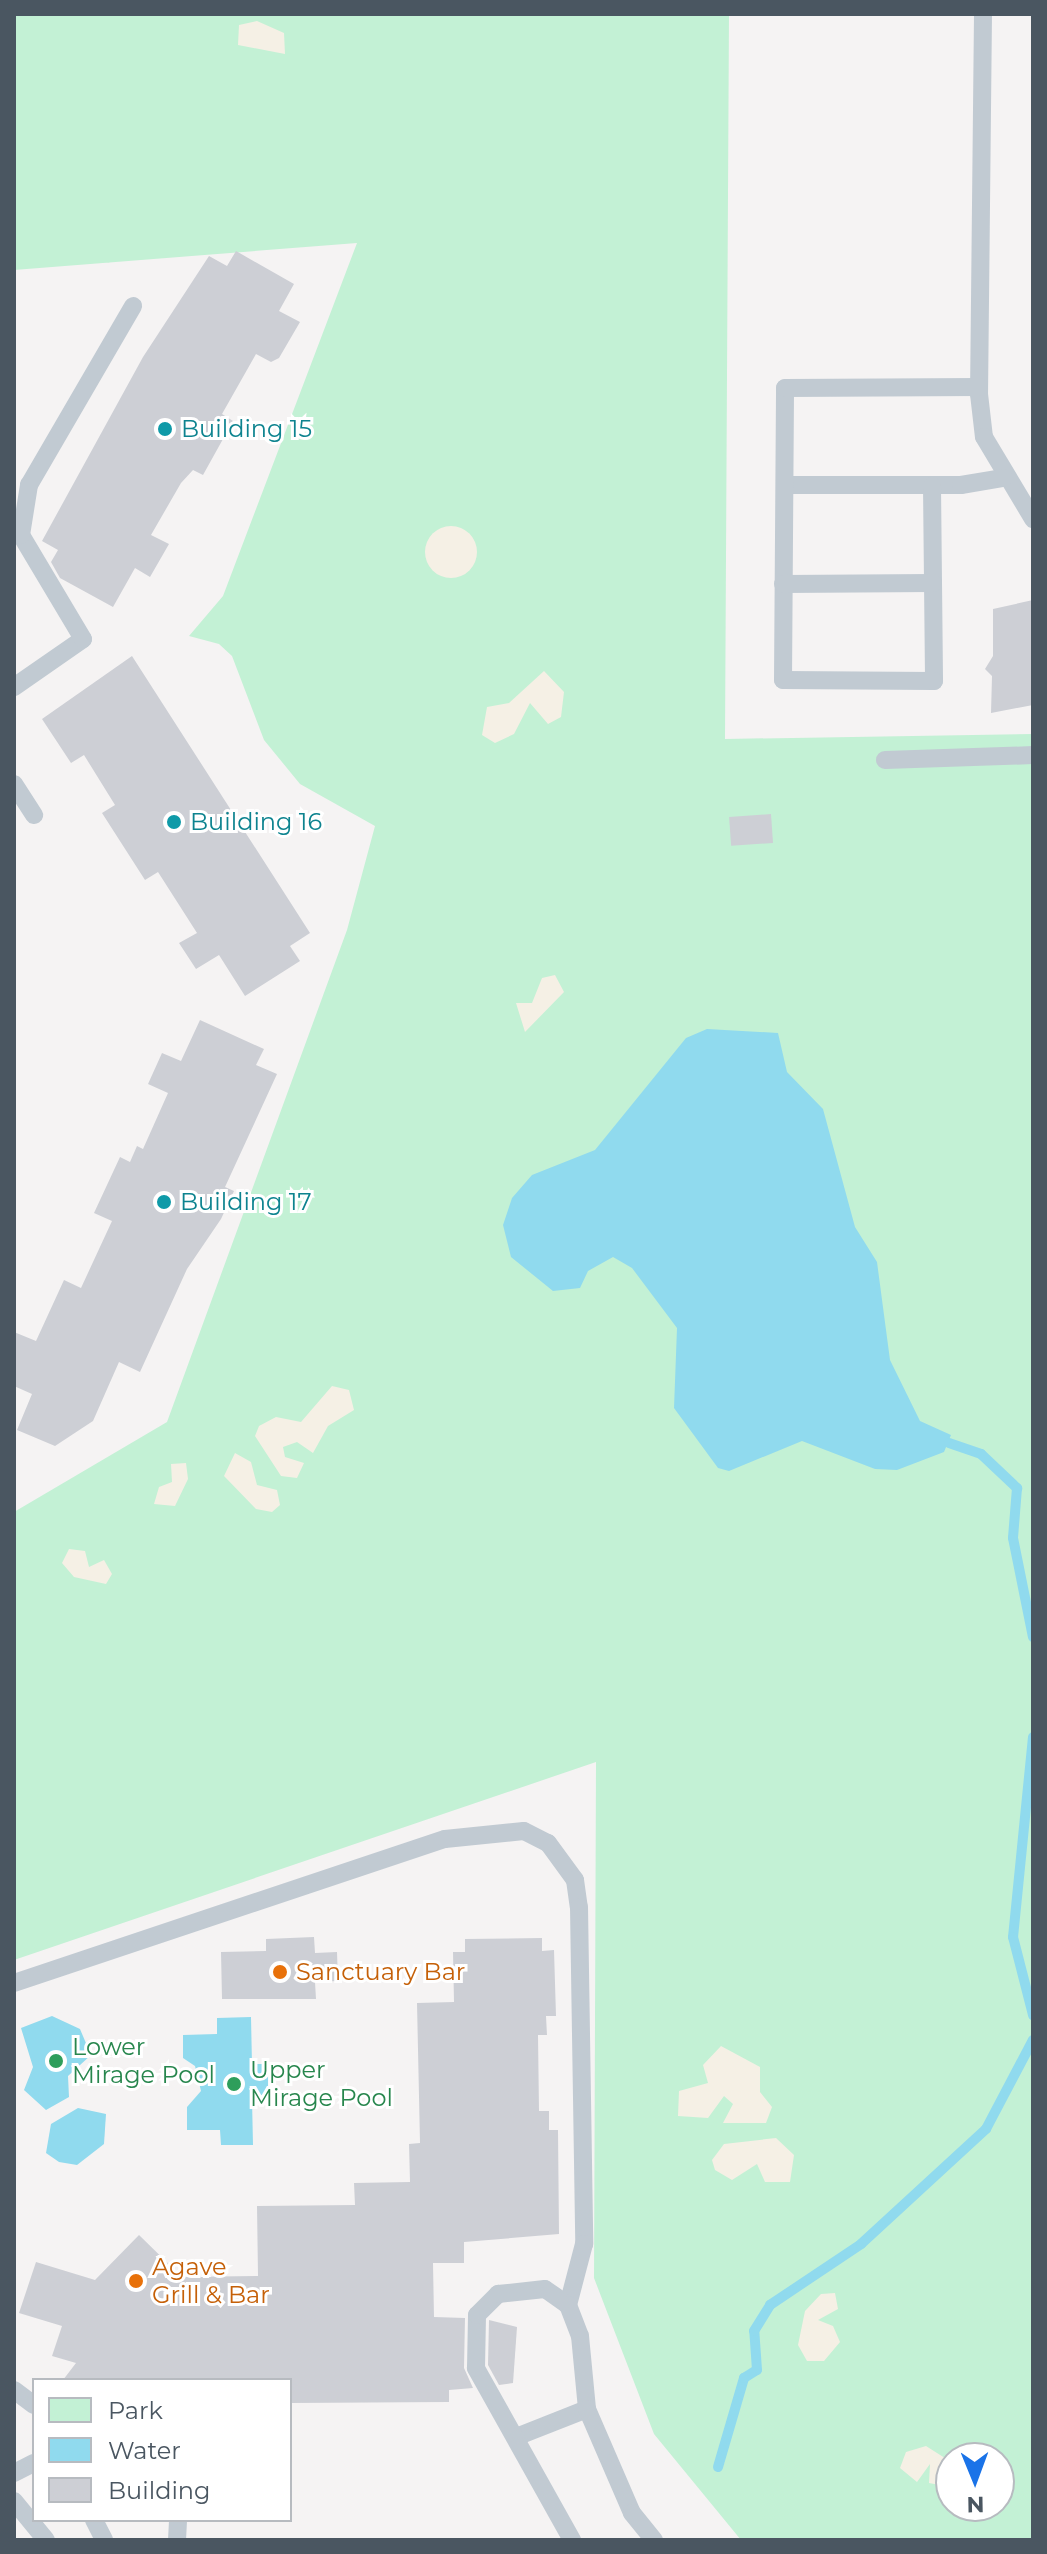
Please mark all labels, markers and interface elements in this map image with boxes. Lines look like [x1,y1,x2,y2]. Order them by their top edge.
place label: Building 15 [181,415,312,443]
marker: Building 15 [156,420,174,438]
place label: Building 16 [190,808,322,836]
marker: Building 16 [165,813,183,831]
place label: Building 17 [180,1188,312,1216]
marker: Building 17 [155,1193,173,1211]
place label: Sanctuary Bar [296,1958,465,1986]
marker: Sanctuary Bar [271,1963,289,1981]
place label: Lower Mirage Pool [72,2033,215,2089]
marker: Lower Mirage Pool [47,2052,65,2070]
place label: Upper Mirage Pool [250,2056,393,2112]
marker: Upper Mirage Pool [225,2075,243,2093]
place label: Agave Grill & Bar [152,2253,270,2309]
marker: Agave Grill & Bar [127,2272,145,2290]
legend [32,2378,292,2522]
text: Park [108,2396,163,2425]
text: Water [108,2436,181,2465]
north arrow [935,2442,1015,2522]
text: Building [108,2476,211,2505]
text: N [966,2491,985,2518]

